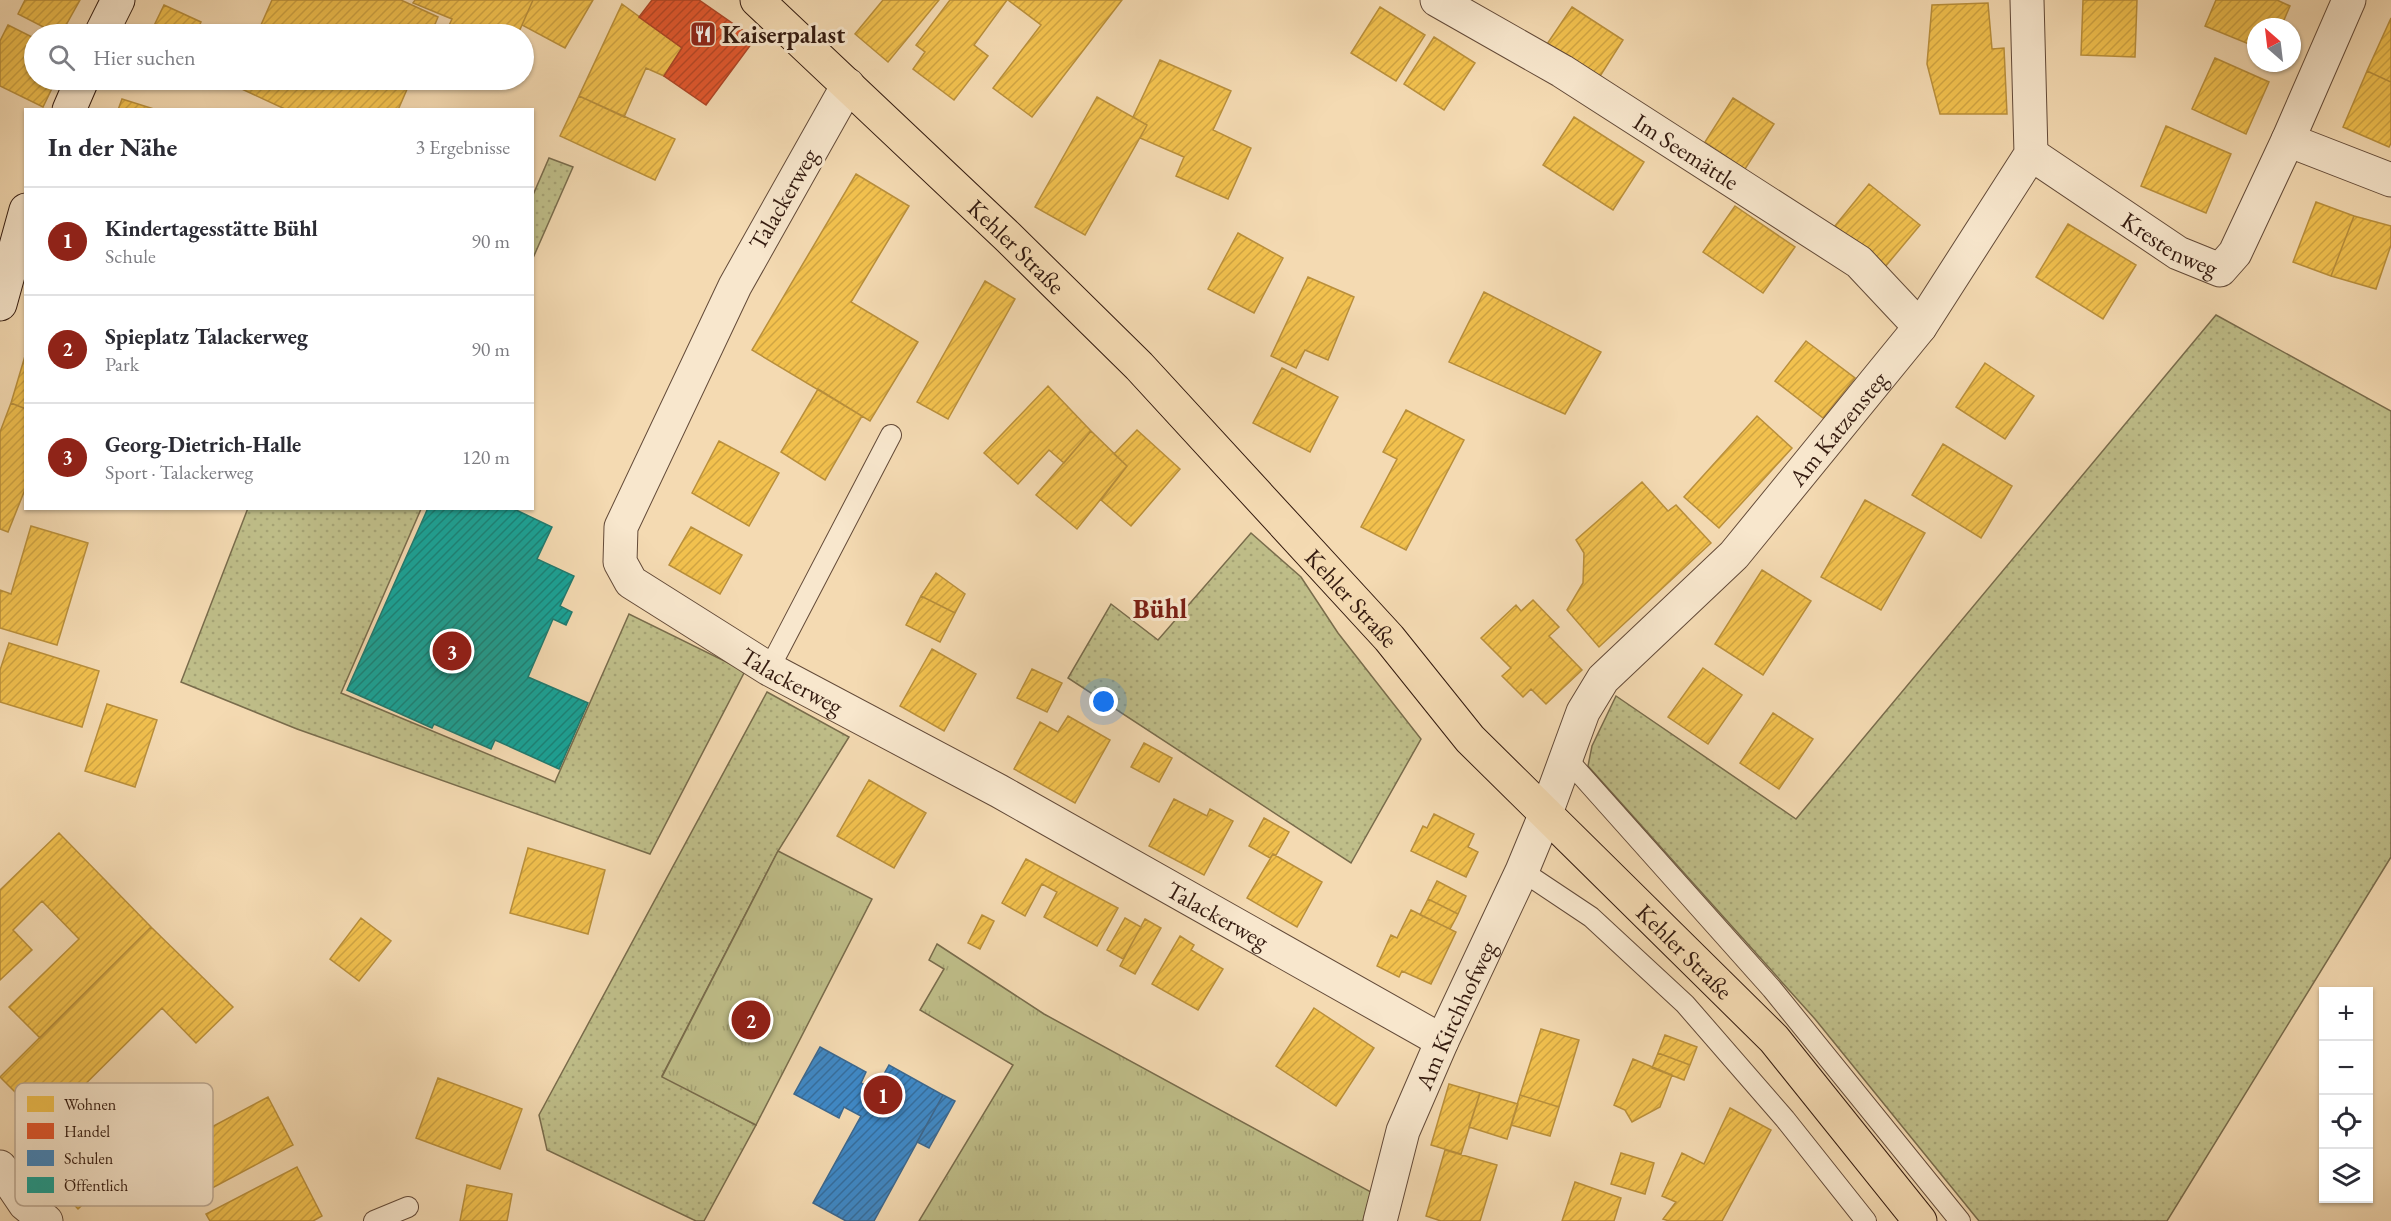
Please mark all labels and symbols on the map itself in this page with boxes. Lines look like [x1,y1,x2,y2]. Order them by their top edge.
north arrow [2247,18,2301,72]
restaurant icon: Kaiserpalast [688,19,718,49]
place label: Kaiserpalast [722,19,845,50]
street label: Im Seemättle [1628,106,1745,197]
street label: Talackerweg [741,142,825,255]
street label: Kehler Straße [962,192,1072,300]
street label: Krestenweg [2116,204,2223,283]
street label: Am Katzensteg [1781,364,1894,493]
street label: Kehler Straße [1299,542,1406,654]
district label: Bühl [1133,591,1188,626]
pin: 3 [432,628,472,674]
street label: Talackerweg [735,640,849,721]
your location [1089,687,1118,716]
street label: Talackerweg [1161,873,1275,956]
street label: Kehler Straße [1630,897,1740,1006]
street label: Am Kirchhofweg [1407,935,1503,1095]
pin: 2 [732,998,771,1042]
pin: 1 [864,1072,902,1118]
legend [15,1083,213,1206]
text: Wohnen [64,1094,117,1115]
text: Handel [64,1121,110,1142]
text: Schulen [64,1148,114,1169]
text: Öffentlich [64,1175,128,1196]

